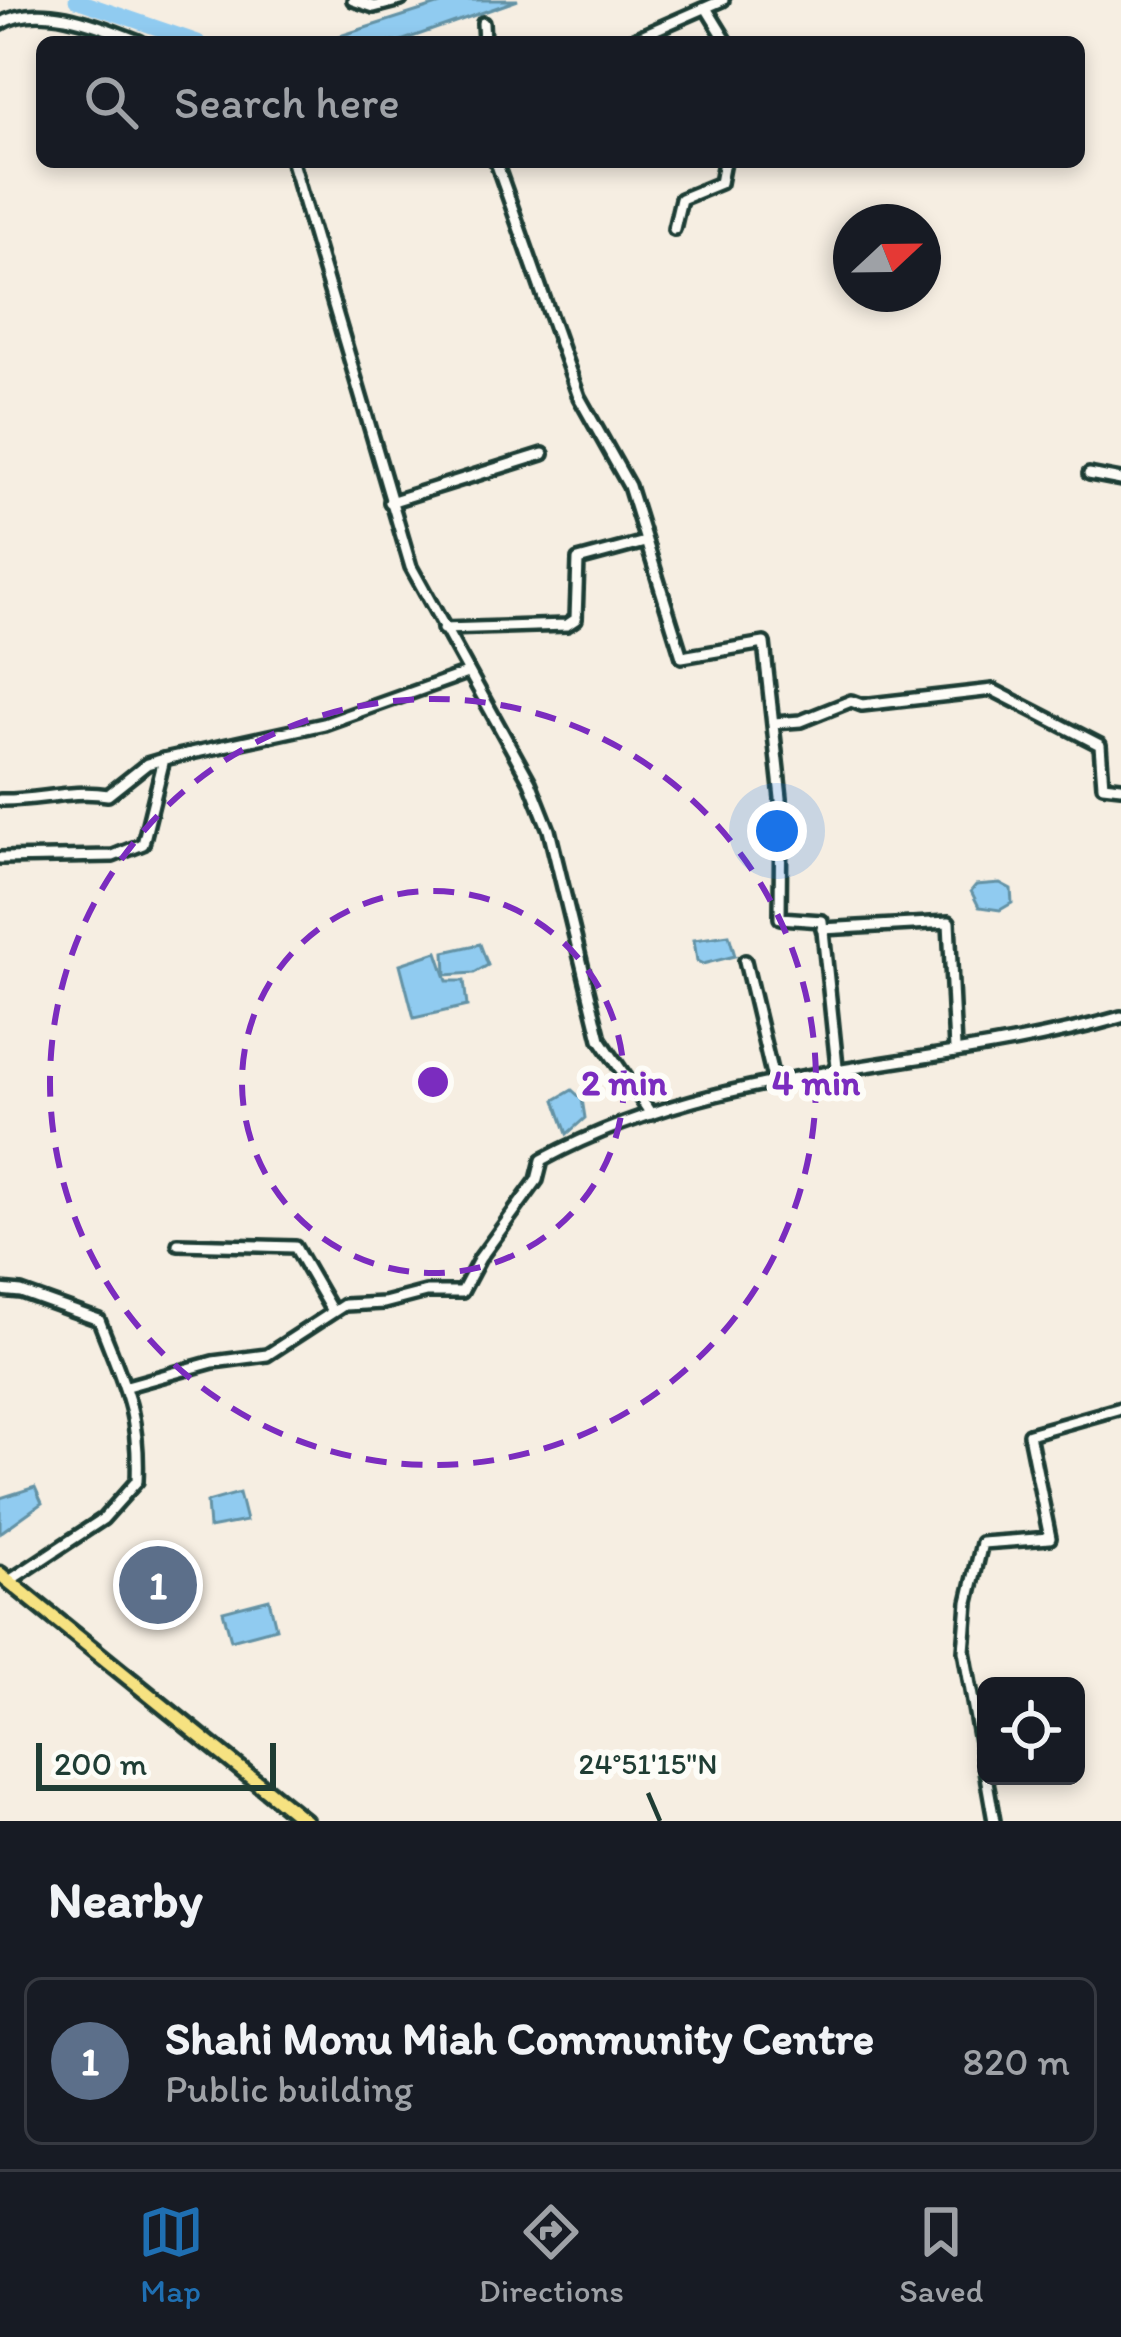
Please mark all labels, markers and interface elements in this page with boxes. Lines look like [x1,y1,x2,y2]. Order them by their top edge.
search box [36,36,1085,168]
icon: search [78,69,144,135]
text: Search here [174,75,400,129]
north arrow [833,204,941,312]
your location [747,801,807,861]
centre of rings [412,1061,454,1103]
text: 2 min [581,1061,668,1104]
text: 4 min [772,1061,861,1104]
pin: 1 [119,1540,197,1630]
map controls [977,1677,1085,1785]
button: locate [977,1677,1085,1785]
scale bar [36,1737,276,1790]
text: 200 m [54,1744,147,1783]
text: 24°51'15"N [579,1745,717,1782]
text: Nearby [48,1869,203,1930]
text: Shahi Monu Miah Community Centre [165,2011,874,2065]
text: 1 [81,2038,99,2085]
text: 820 m [963,2038,1070,2085]
text: Public building [165,2065,413,2112]
tab: Map [138,2199,204,2310]
tab: Directions [479,2199,624,2310]
tab: Saved [899,2199,983,2310]

